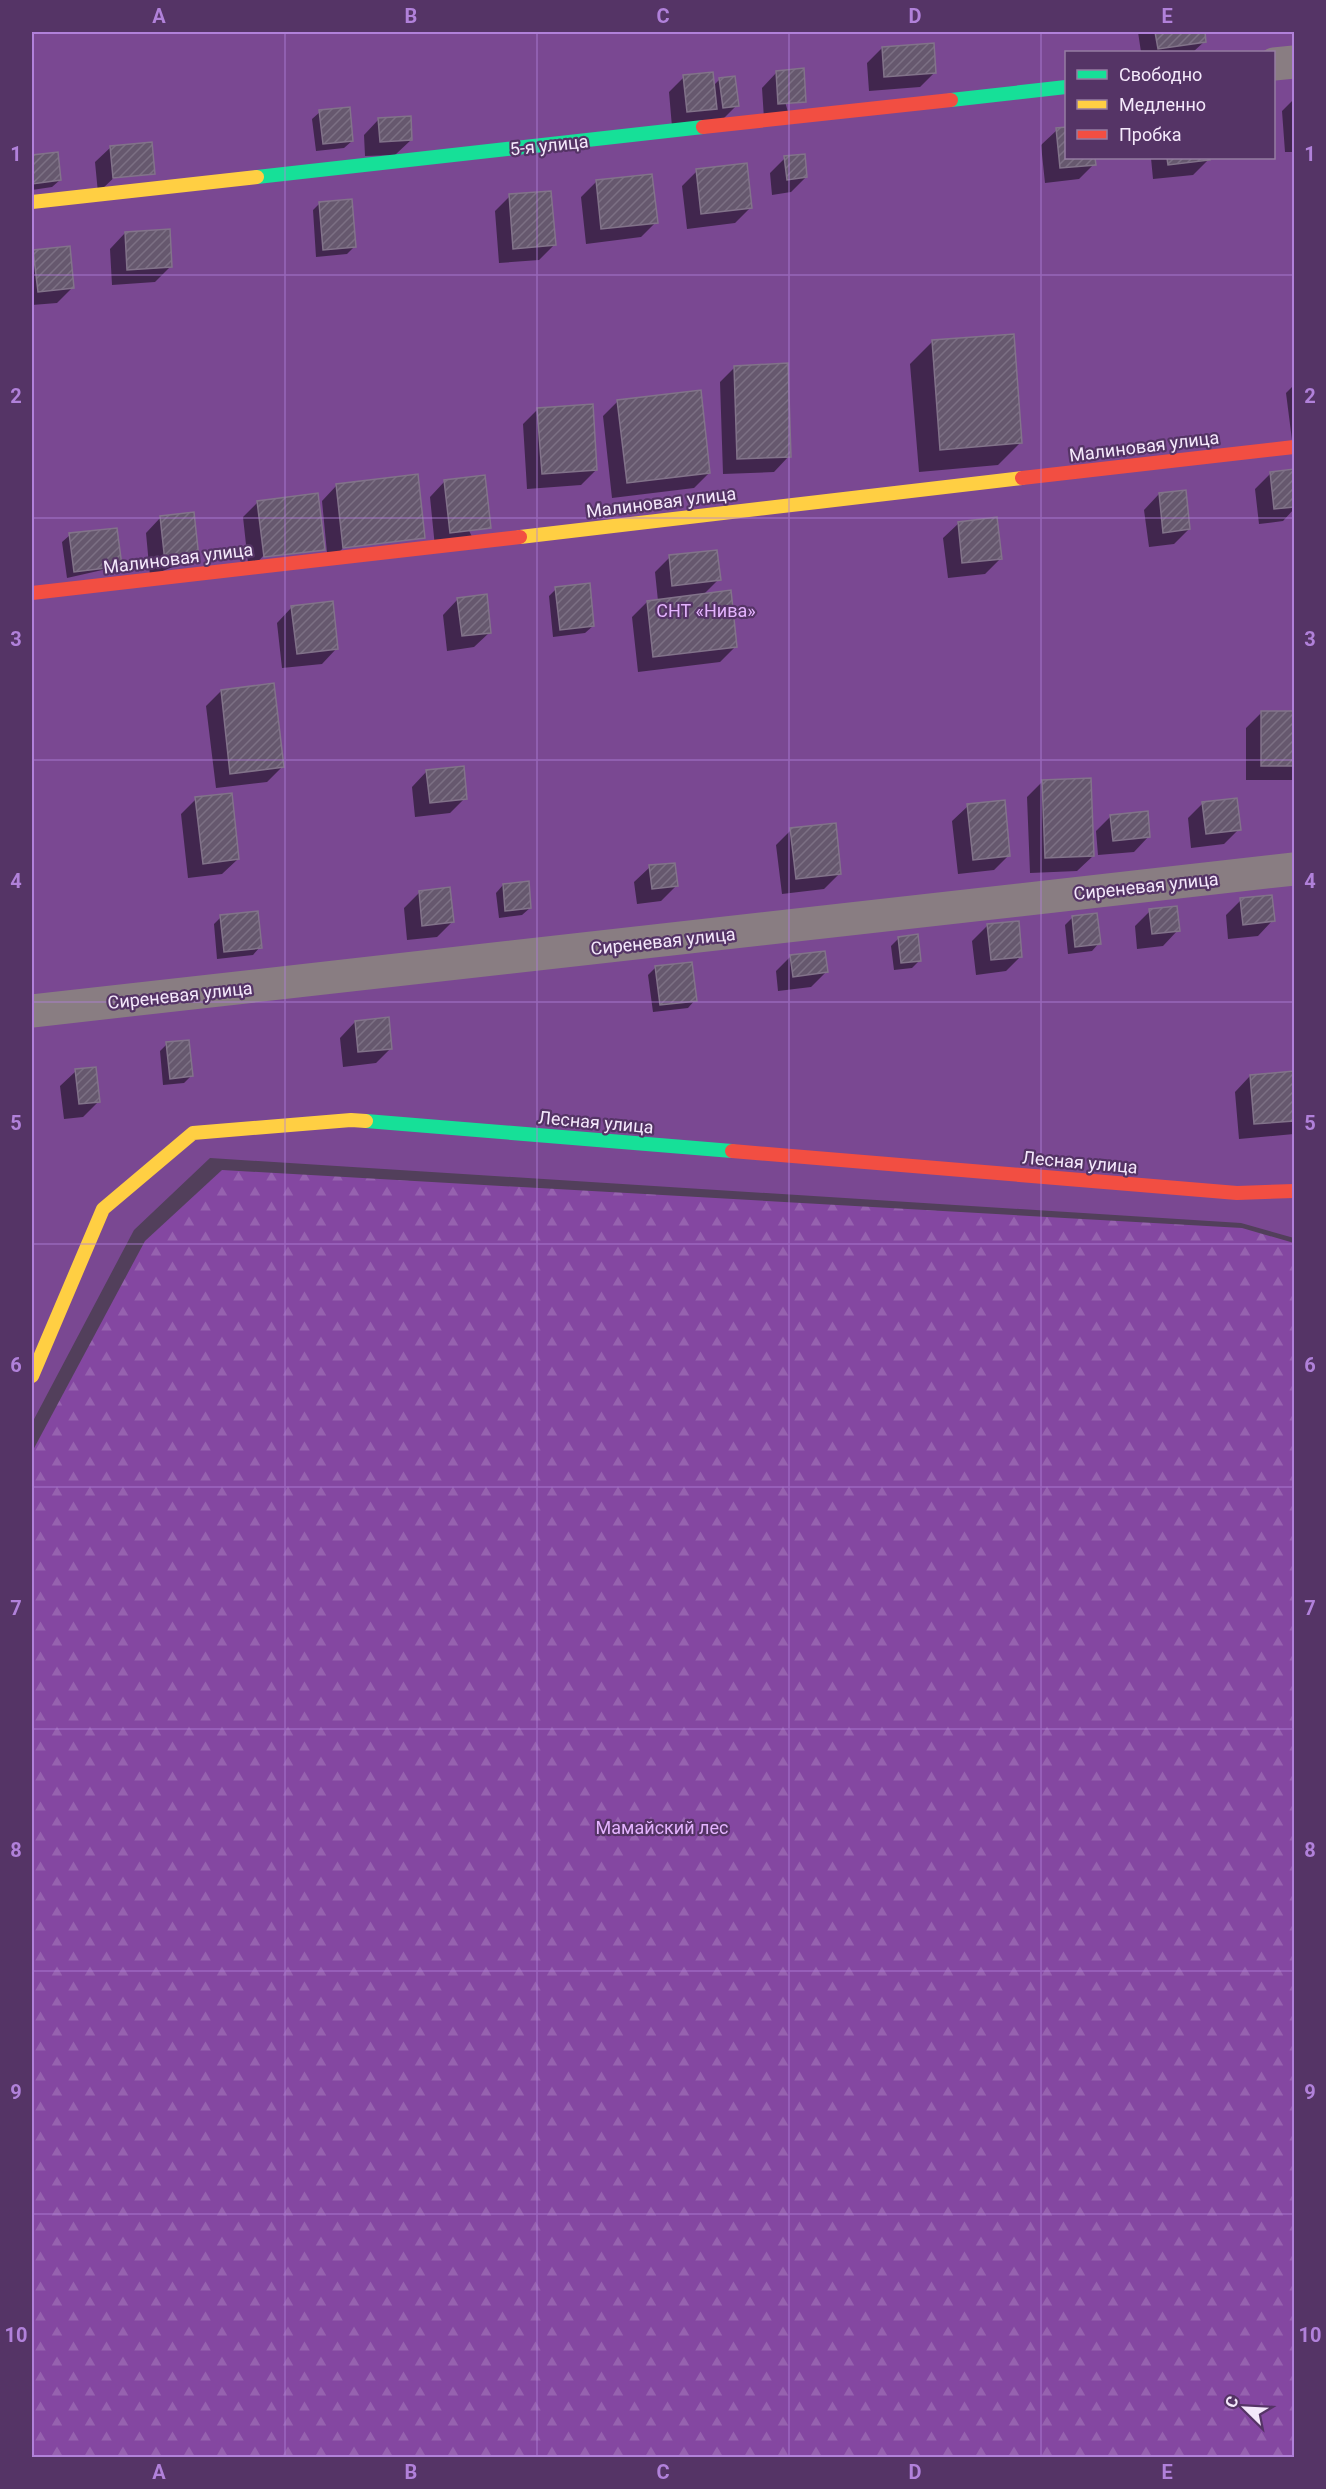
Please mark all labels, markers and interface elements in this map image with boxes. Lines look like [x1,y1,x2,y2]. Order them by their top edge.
text: A [152,4,166,28]
text: B [405,4,417,28]
text: C [656,4,670,28]
text: D [909,4,922,28]
text: E [1161,4,1173,28]
legend [1065,51,1275,159]
text: Свободно [1119,64,1202,85]
text: Медленно [1119,94,1206,115]
text: Пробка [1119,124,1182,145]
street label: 5-я улица [509,130,589,160]
text: 1 [10,142,22,166]
text: 1 [1304,142,1316,166]
text: 2 [10,384,22,408]
text: 2 [1304,384,1316,408]
street label: Малиновая улица [1068,426,1220,466]
street label: Малиновая улица [585,482,737,522]
street label: Малиновая улица [102,538,254,578]
park label: СНТ «Нива» [656,600,756,621]
text: 3 [10,627,22,651]
text: 3 [1304,627,1316,651]
street label: Сиреневая улица [1073,868,1219,904]
text: 4 [10,869,22,893]
text: 4 [1304,869,1316,893]
street label: Сиреневая улица [590,923,736,959]
street label: Сиреневая улица [107,977,253,1013]
street label: Лесная улица [537,1107,655,1137]
text: 5 [10,1111,22,1135]
text: 5 [1304,1111,1316,1135]
street label: Лесная улица [1021,1147,1139,1177]
text: 6 [10,1353,22,1377]
text: 6 [1304,1353,1316,1377]
text: 7 [10,1596,22,1620]
text: 7 [1304,1596,1316,1620]
park label: Мамайский лес [596,1817,728,1838]
text: 8 [10,1838,22,1862]
text: 8 [1304,1838,1316,1862]
text: 9 [10,2080,22,2104]
text: 9 [1304,2080,1316,2104]
text: 10 [5,2323,27,2347]
text: 10 [1299,2323,1321,2347]
north arrow [1215,2378,1275,2438]
text: С [1221,2393,1243,2411]
text: A [152,2460,166,2484]
text: B [405,2460,417,2484]
text: C [656,2460,670,2484]
text: D [909,2460,922,2484]
text: E [1161,2460,1173,2484]

